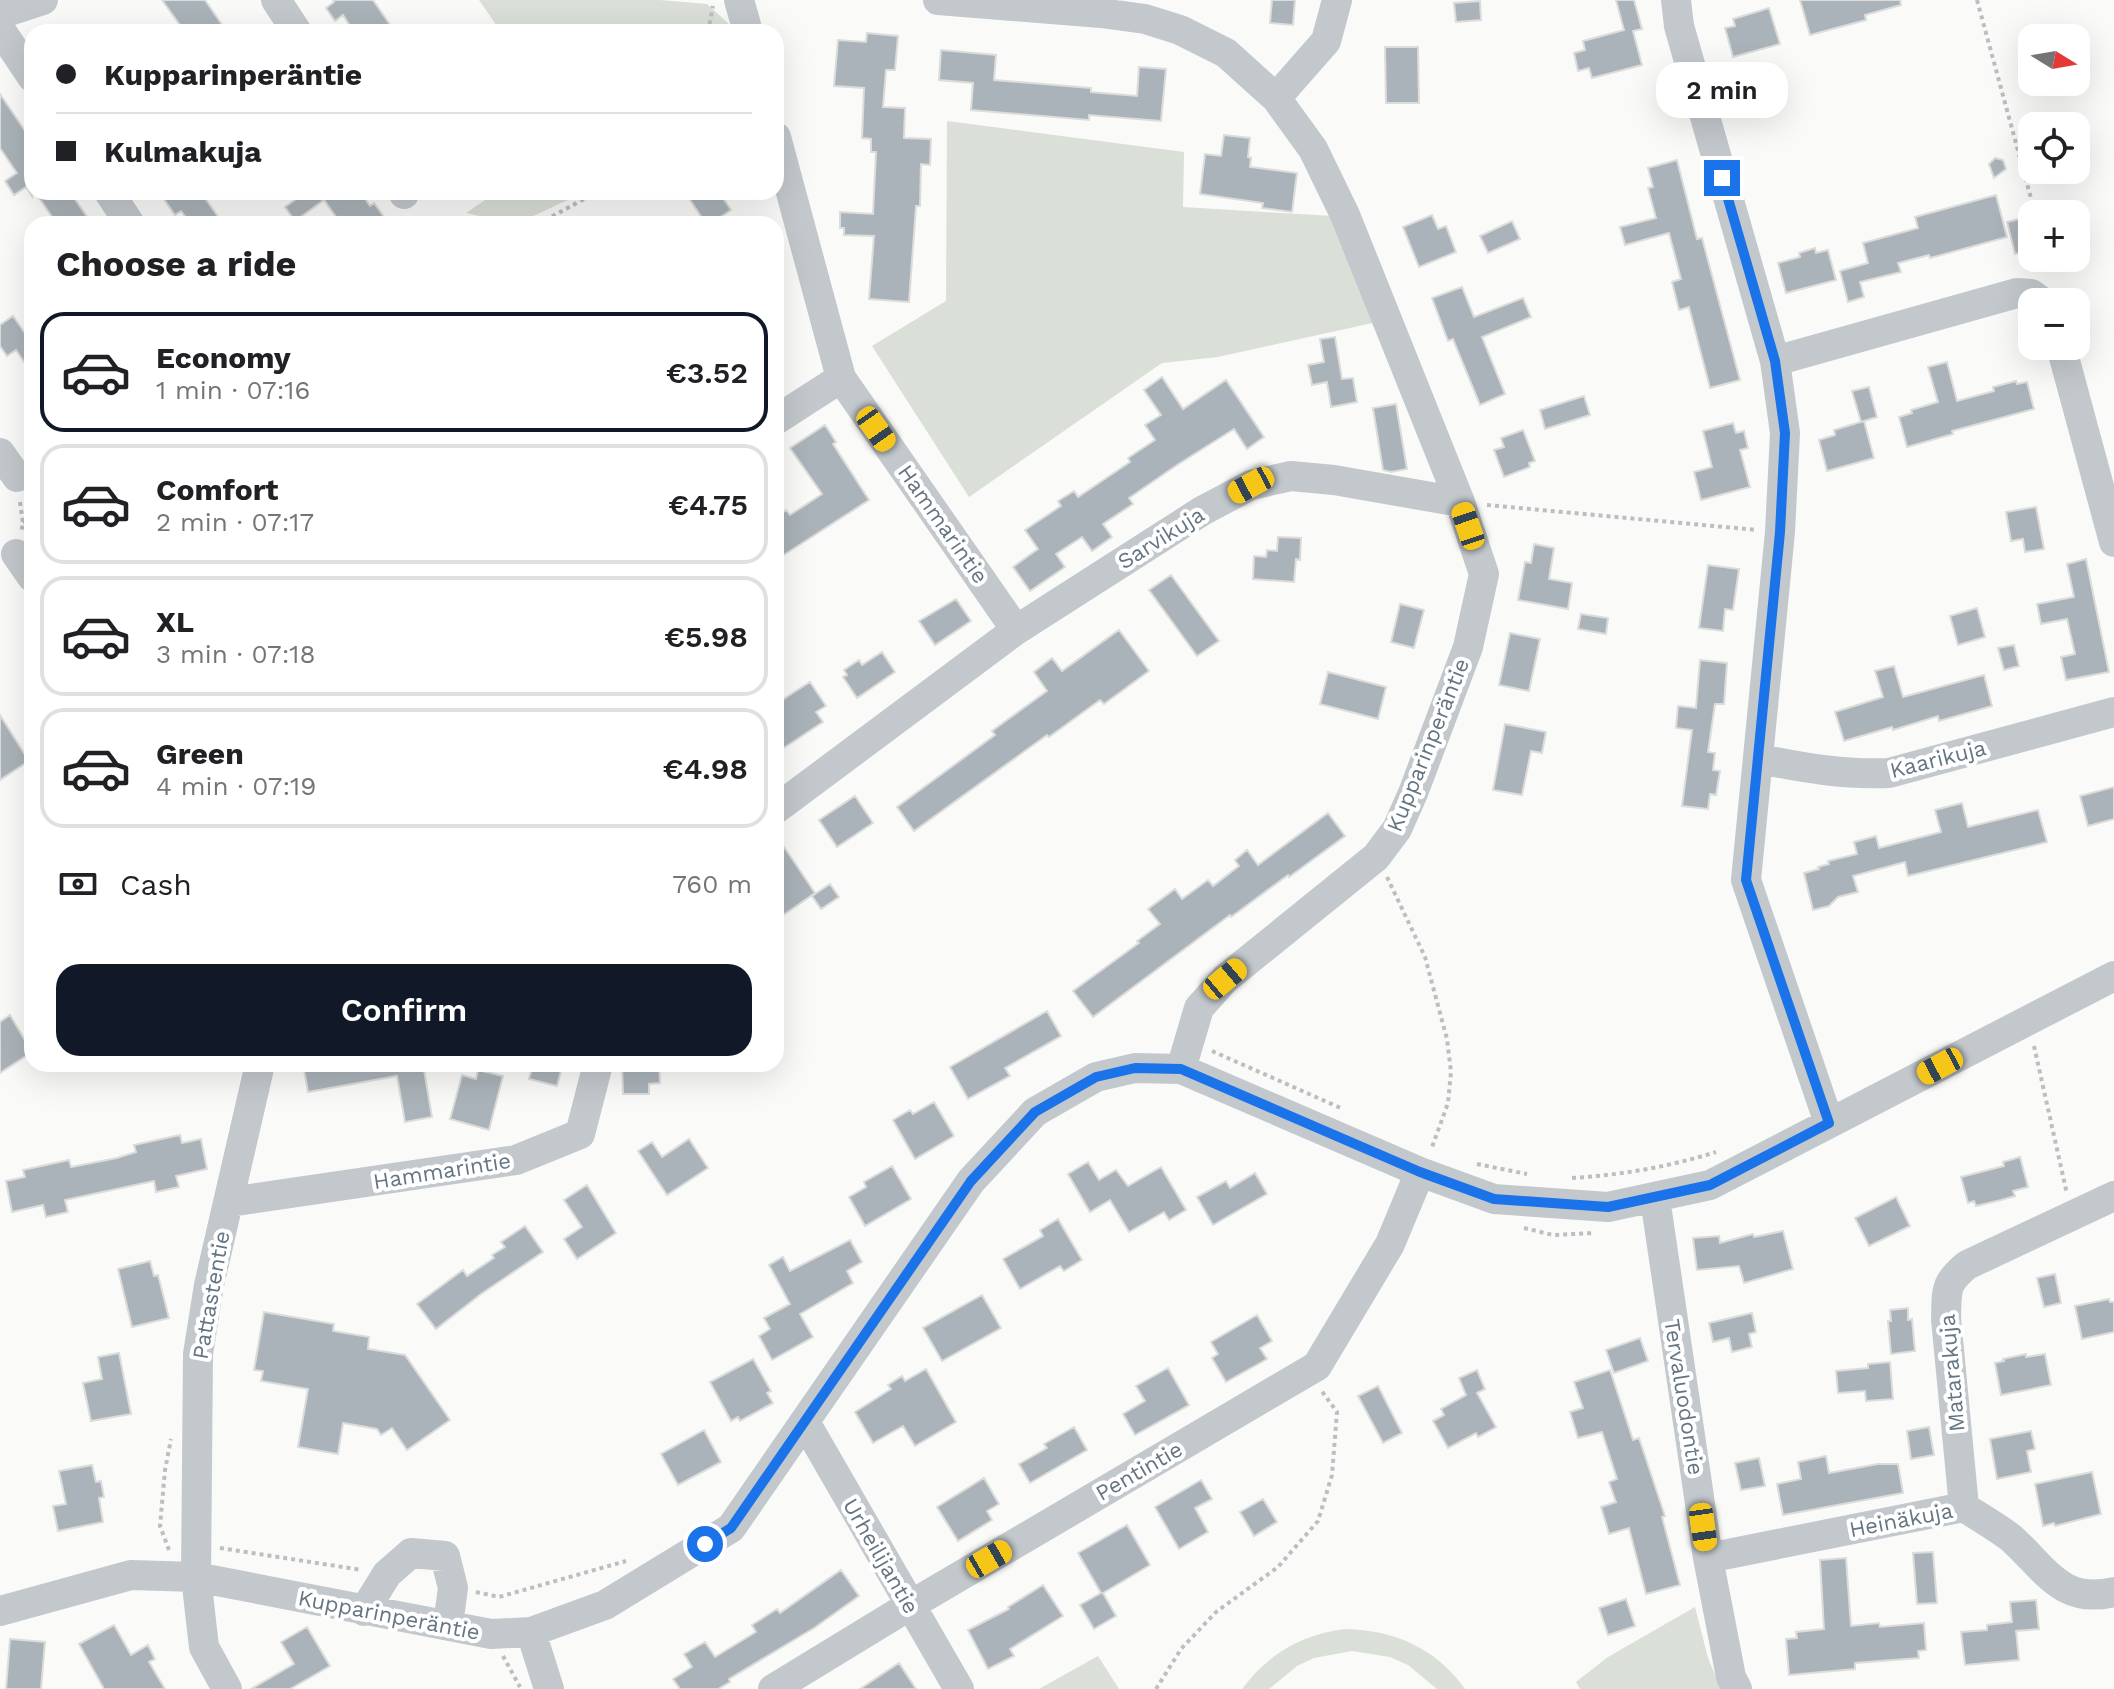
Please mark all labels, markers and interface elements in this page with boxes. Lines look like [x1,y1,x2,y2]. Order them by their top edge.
north arrow [2018,24,2090,96]
map controls [2018,24,2090,360]
text: Kupparinperäntie [104,57,362,92]
callout: 2 min [1656,62,1788,118]
text: 2 min [1686,75,1758,105]
button: locate [2018,112,2090,184]
text: Kulmakuja [104,134,262,169]
route end [1704,160,1740,196]
button: + [2018,200,2090,272]
text: Choose a ride [56,243,296,285]
button: − [2018,288,2090,360]
icon: car [60,336,132,408]
text: Economy [156,340,291,375]
text: €3.52 [666,355,748,390]
text: 1 min · 07:16 [156,375,310,405]
car [852,402,900,456]
street label: Hammarintie [893,460,993,588]
car [1224,463,1278,507]
icon: car [60,468,132,540]
text: Comfort [156,472,278,507]
text: €4.75 [668,487,748,522]
car [1449,499,1487,553]
street label: Sarvikuja [1113,502,1209,574]
text: 2 min · 07:17 [156,507,314,537]
icon: car [60,600,132,672]
text: XL [156,604,194,639]
text: €5.98 [664,619,748,654]
text: 3 min · 07:18 [156,639,316,669]
street label: Kupparinperäntie [1382,655,1474,835]
icon: car [60,732,132,804]
street label: Kaarikuja [1887,735,1989,783]
text: Green [156,736,244,771]
text: €4.98 [663,751,748,786]
text: 4 min · 07:19 [156,771,316,801]
icon: cash [56,862,100,906]
text: Cash [120,867,192,902]
text: 760 m [672,869,752,899]
car [1199,954,1251,1004]
button: Confirm [56,964,752,1056]
car [1913,1044,1967,1088]
street label: Hammarintie [371,1148,513,1194]
street label: Pattastentie [187,1229,235,1361]
street label: Matarakuja [1934,1313,1970,1433]
street label: Tervaluodontie [1659,1317,1709,1477]
street label: Pentintie [1091,1436,1187,1506]
street label: Urheilijantie [838,1494,924,1618]
street label: Heinäkuja [1847,1498,1955,1542]
car [1688,1502,1718,1552]
route start [687,1526,723,1562]
car [962,1537,1016,1581]
street label: Kupparinperäntie [296,1585,482,1645]

